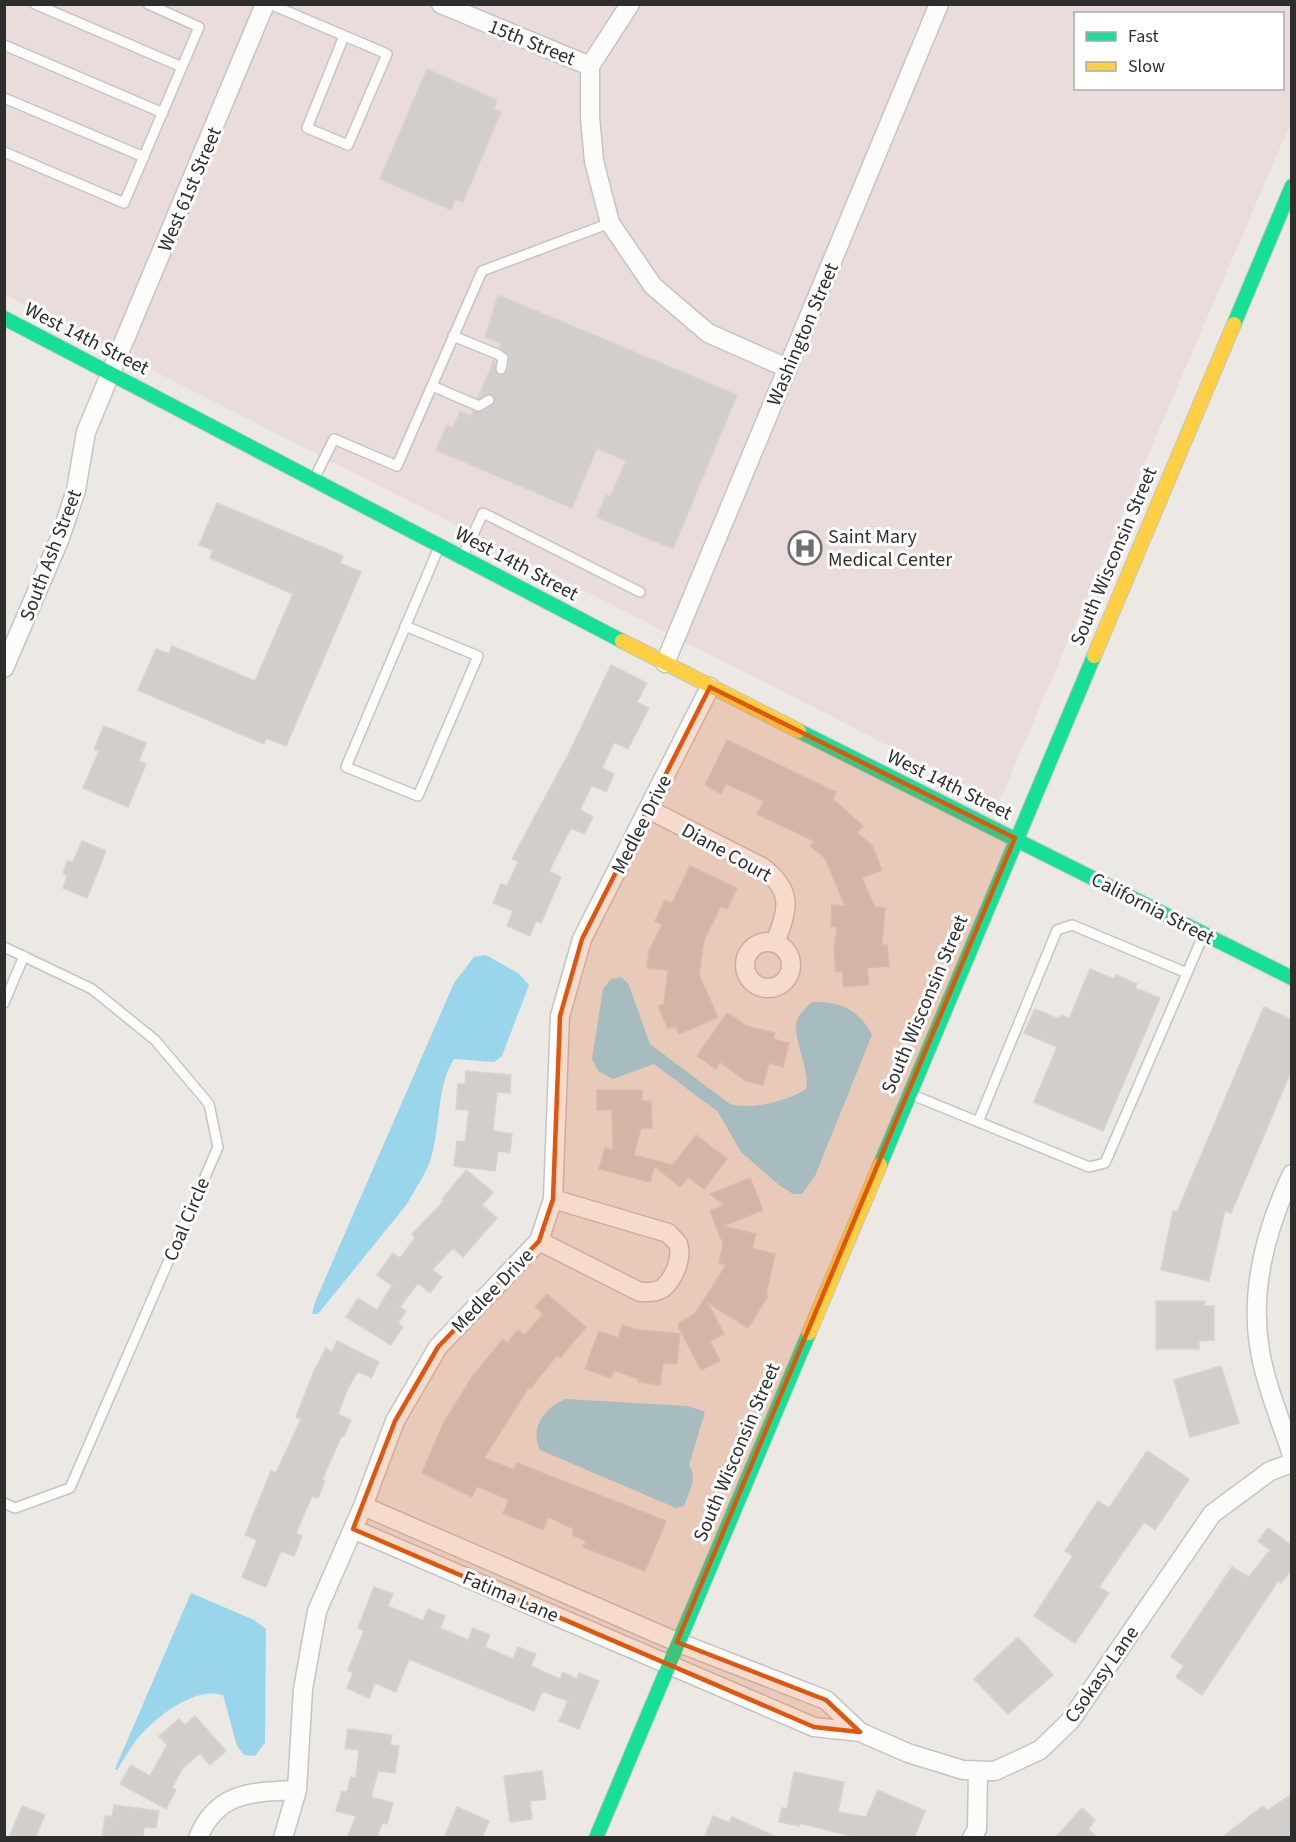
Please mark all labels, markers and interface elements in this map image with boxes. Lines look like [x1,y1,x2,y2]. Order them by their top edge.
legend [1074,12,1284,90]
street label: 15th Street [484,13,580,73]
text: Fast [1128,24,1159,49]
text: Slow [1128,54,1165,79]
street label: West 61st Street [151,122,229,256]
street label: Washington Street [760,258,846,410]
street label: West 14th Street [20,296,154,382]
street label: South Wisconsin Street [1064,462,1164,650]
street label: South Ash Street [13,485,89,625]
street label: West 14th Street [450,520,583,608]
place label: Saint Mary Medical Center [828,523,952,574]
hospital icon: Saint Mary Medical Center [787,530,823,566]
street label: West 14th Street [882,743,1017,827]
street label: Medlee Drive [605,770,679,879]
street label: Diane Court [676,817,777,889]
street label: California Street [1086,866,1219,952]
street label: South Wisconsin Street [875,910,975,1098]
street label: Coal Circle [157,1173,217,1266]
street label: Medlee Drive [445,1242,540,1339]
street label: South Wisconsin Street [687,1358,787,1546]
street label: Fatima Lane [458,1564,563,1630]
street label: Csokasy Lane [1058,1620,1146,1729]

